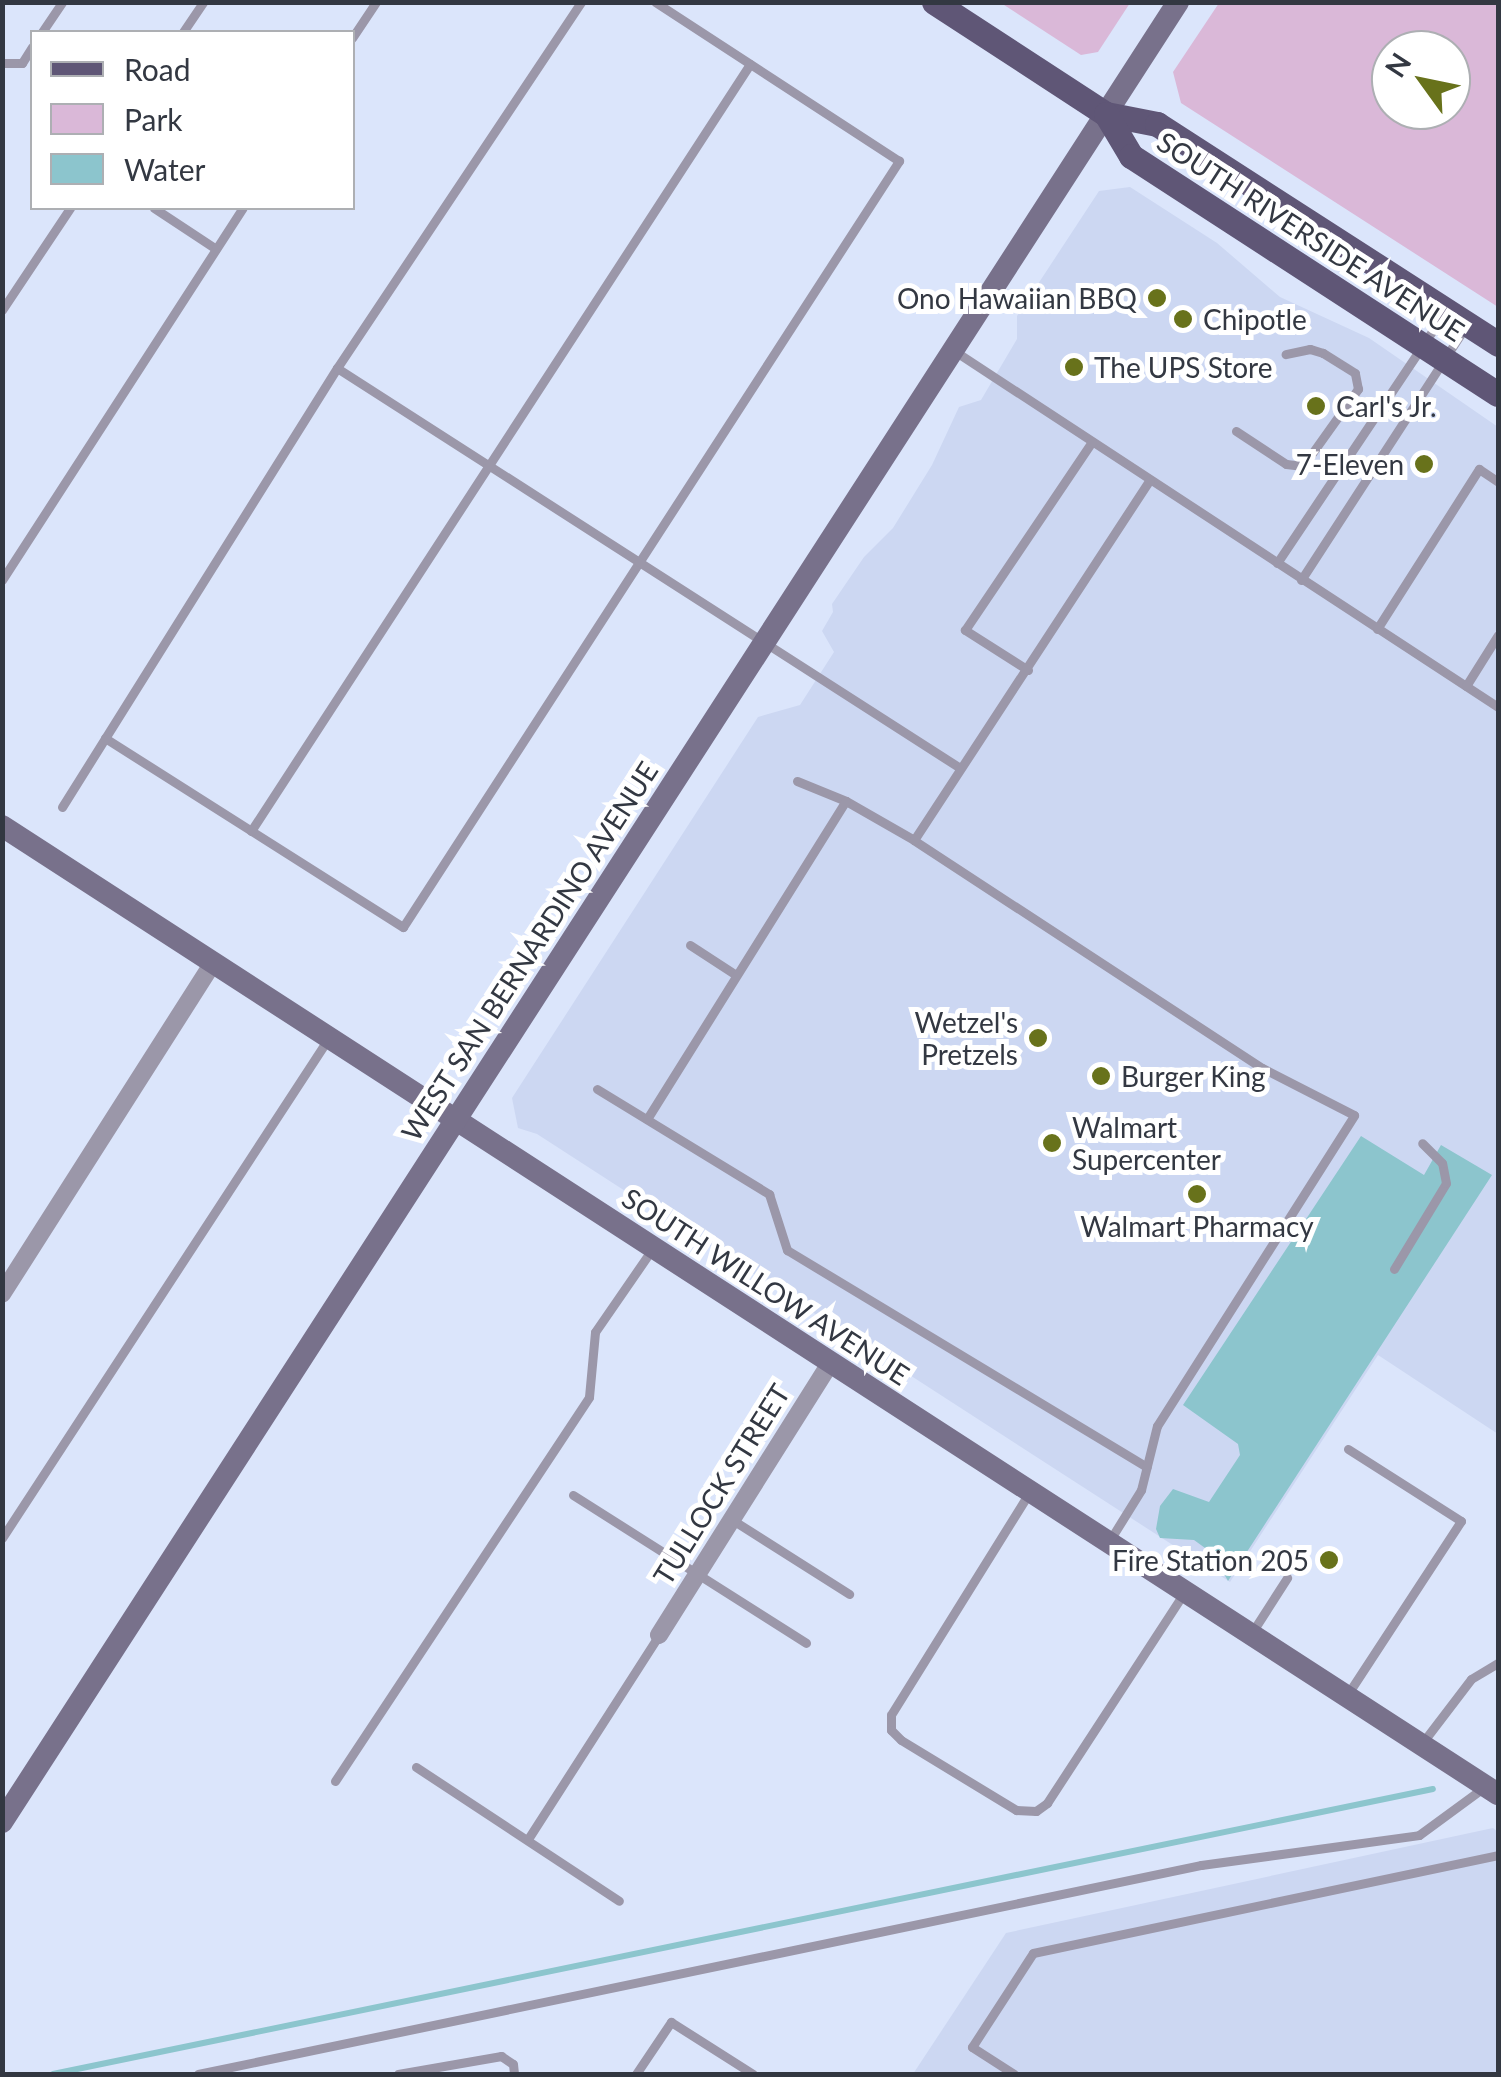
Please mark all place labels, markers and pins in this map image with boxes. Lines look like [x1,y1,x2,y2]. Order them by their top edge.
place label: Ono Hawaiian BBQ [897,281,1137,315]
marker: Ono Hawaiian BBQ [1146,287,1168,309]
place label: Chipotle [1203,302,1307,336]
marker: Chipotle [1172,308,1194,330]
place label: The UPS Store [1094,350,1272,384]
marker: The UPS Store [1063,356,1085,378]
place label: Carl's Jr. [1336,389,1437,423]
marker: Carl's Jr. [1305,395,1327,417]
place label: 7-Eleven [1296,447,1404,481]
marker: 7-Eleven [1413,453,1435,475]
place label: Wetzel's Pretzels [914,1005,1018,1071]
marker: Wetzel's Pretzels [1027,1027,1049,1049]
place label: Burger King [1121,1059,1266,1093]
marker: Burger King [1090,1065,1112,1087]
place label: Walmart Supercenter [1072,1110,1221,1176]
marker: Walmart Supercenter [1041,1132,1063,1154]
marker: Walmart Pharmacy [1186,1183,1208,1205]
place label: Walmart Pharmacy [1080,1209,1314,1243]
place label: Fire Station 205 [1112,1543,1309,1577]
marker: Fire Station 205 [1318,1549,1340,1571]

